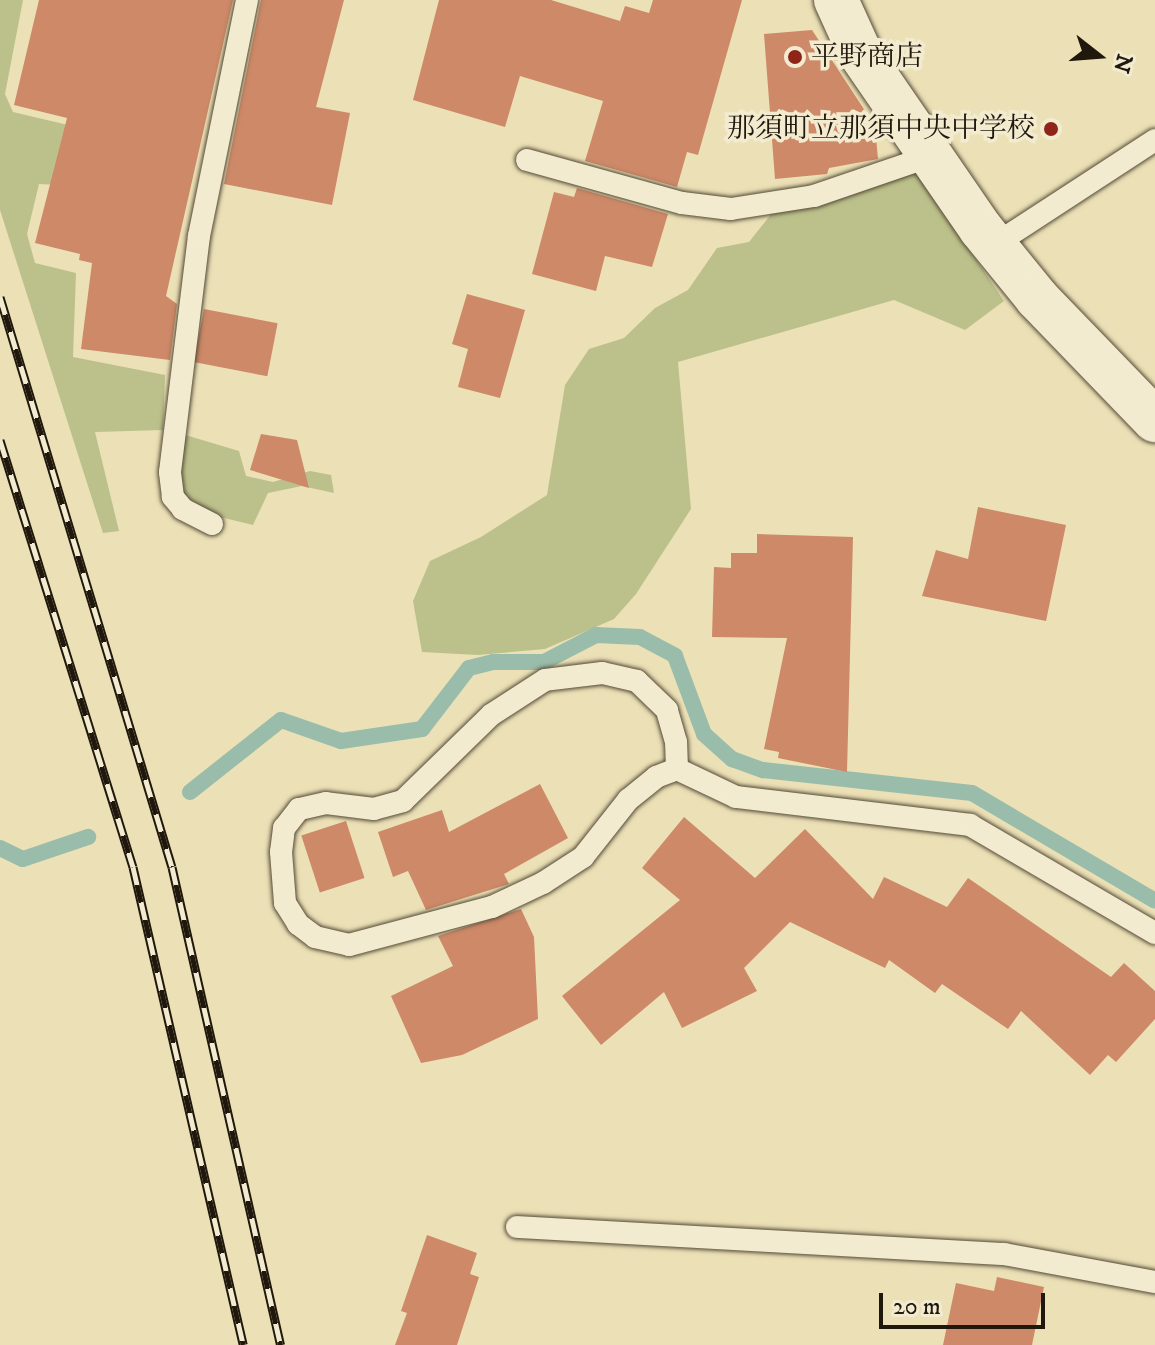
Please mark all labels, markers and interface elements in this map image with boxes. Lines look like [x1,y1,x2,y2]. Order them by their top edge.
north arrow [1059,16,1139,96]
place label: 平野商店 [811,40,923,74]
marker: 平野商店 [786,48,804,66]
text: N [1107,51,1138,76]
place label: 那須町立那須中央中学校 [727,112,1035,146]
marker: 那須町立那須中央中学校 [1042,120,1060,138]
scale bar [883,1277,1049,1327]
text: 20 m [893,1292,941,1322]

